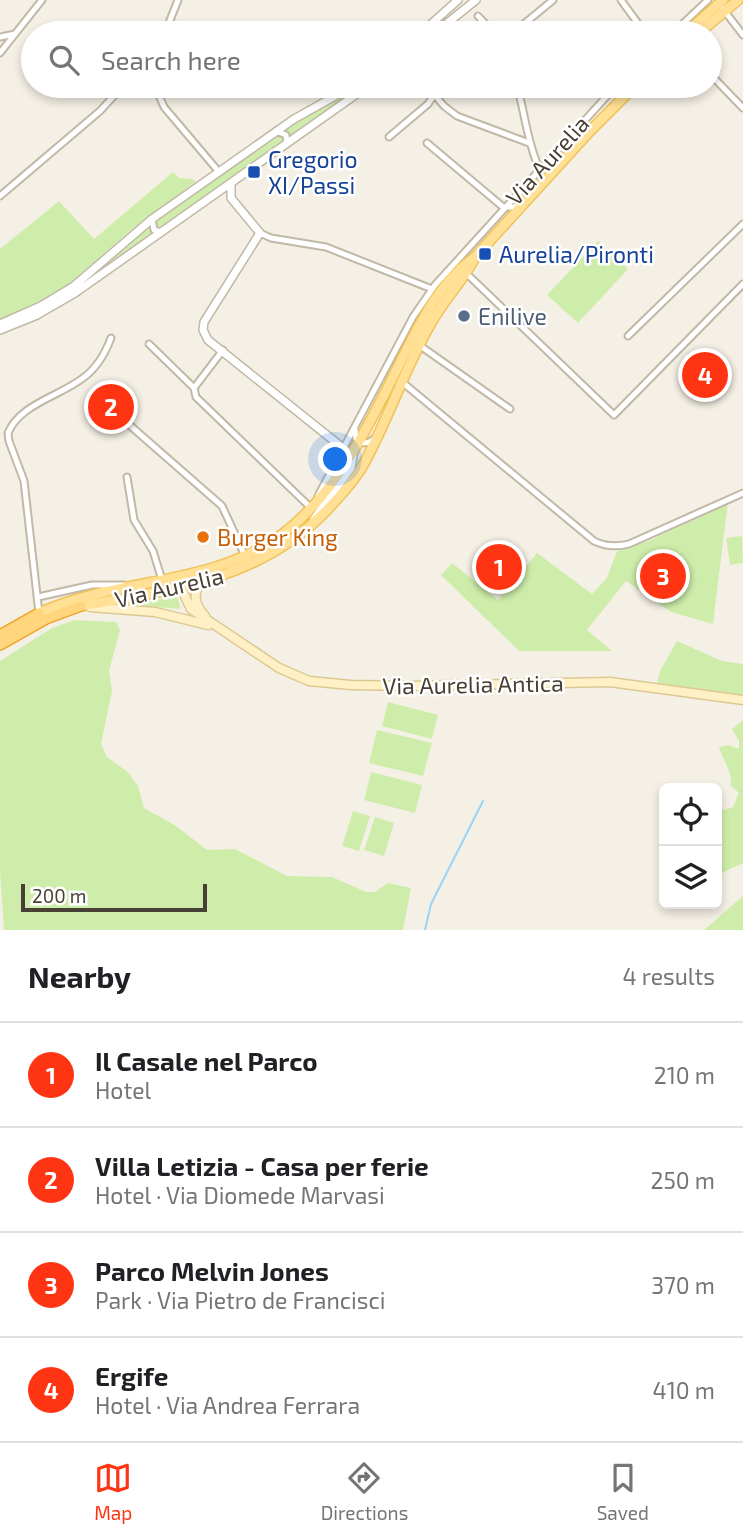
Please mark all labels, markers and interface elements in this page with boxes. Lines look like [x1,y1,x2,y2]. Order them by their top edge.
search box [21,21,722,98]
icon: search [45,41,83,79]
text: Search here [101,44,241,75]
street label: Via Aurelia [500,109,594,211]
place label: Gregorio XI/Passi [268,145,358,199]
marker: Gregorio XI/Passi [246,164,262,180]
place label: Aurelia/Pironti [499,240,654,268]
marker: Aurelia/Pironti [477,246,493,262]
place label: Enilive [478,302,547,330]
marker: Enilive [456,308,472,324]
pin: 4 [682,349,728,401]
pin: 2 [88,381,134,433]
your location [318,442,352,476]
place label: Burger King [217,523,338,551]
marker: Burger King [195,529,211,545]
pin: 1 [476,541,522,593]
pin: 3 [640,550,686,602]
street label: Via Aurelia [112,561,226,613]
street label: Via Aurelia Antica [382,668,564,700]
map controls [659,783,722,909]
button: locate [659,783,722,846]
button: layers [659,846,722,909]
scale bar [21,881,206,913]
text: 200 m [32,884,86,907]
text: Nearby [28,958,131,994]
text: 4 results [623,962,715,990]
text: Il Casale nel Parco [95,1045,318,1076]
text: 1 [46,1061,56,1089]
text: 210 m [654,1061,715,1089]
text: Hotel [95,1076,151,1104]
text: Villa Letizia - Casa per ferie [95,1150,429,1181]
text: 2 [44,1166,58,1194]
text: 250 m [651,1166,715,1194]
text: Hotel · Via Diomede Marvasi [95,1181,385,1209]
text: Parco Melvin Jones [95,1255,329,1286]
text: 3 [44,1271,58,1299]
text: 370 m [651,1271,715,1299]
text: Park · Via Pietro de Francisci [95,1286,385,1314]
text: Ergife [95,1360,168,1391]
text: 4 [44,1376,58,1404]
text: 410 m [653,1376,715,1404]
text: Hotel · Via Andrea Ferrara [95,1391,360,1419]
tab: Map [94,1459,132,1524]
tab: Directions [321,1459,408,1524]
tab: Saved [597,1459,649,1524]

